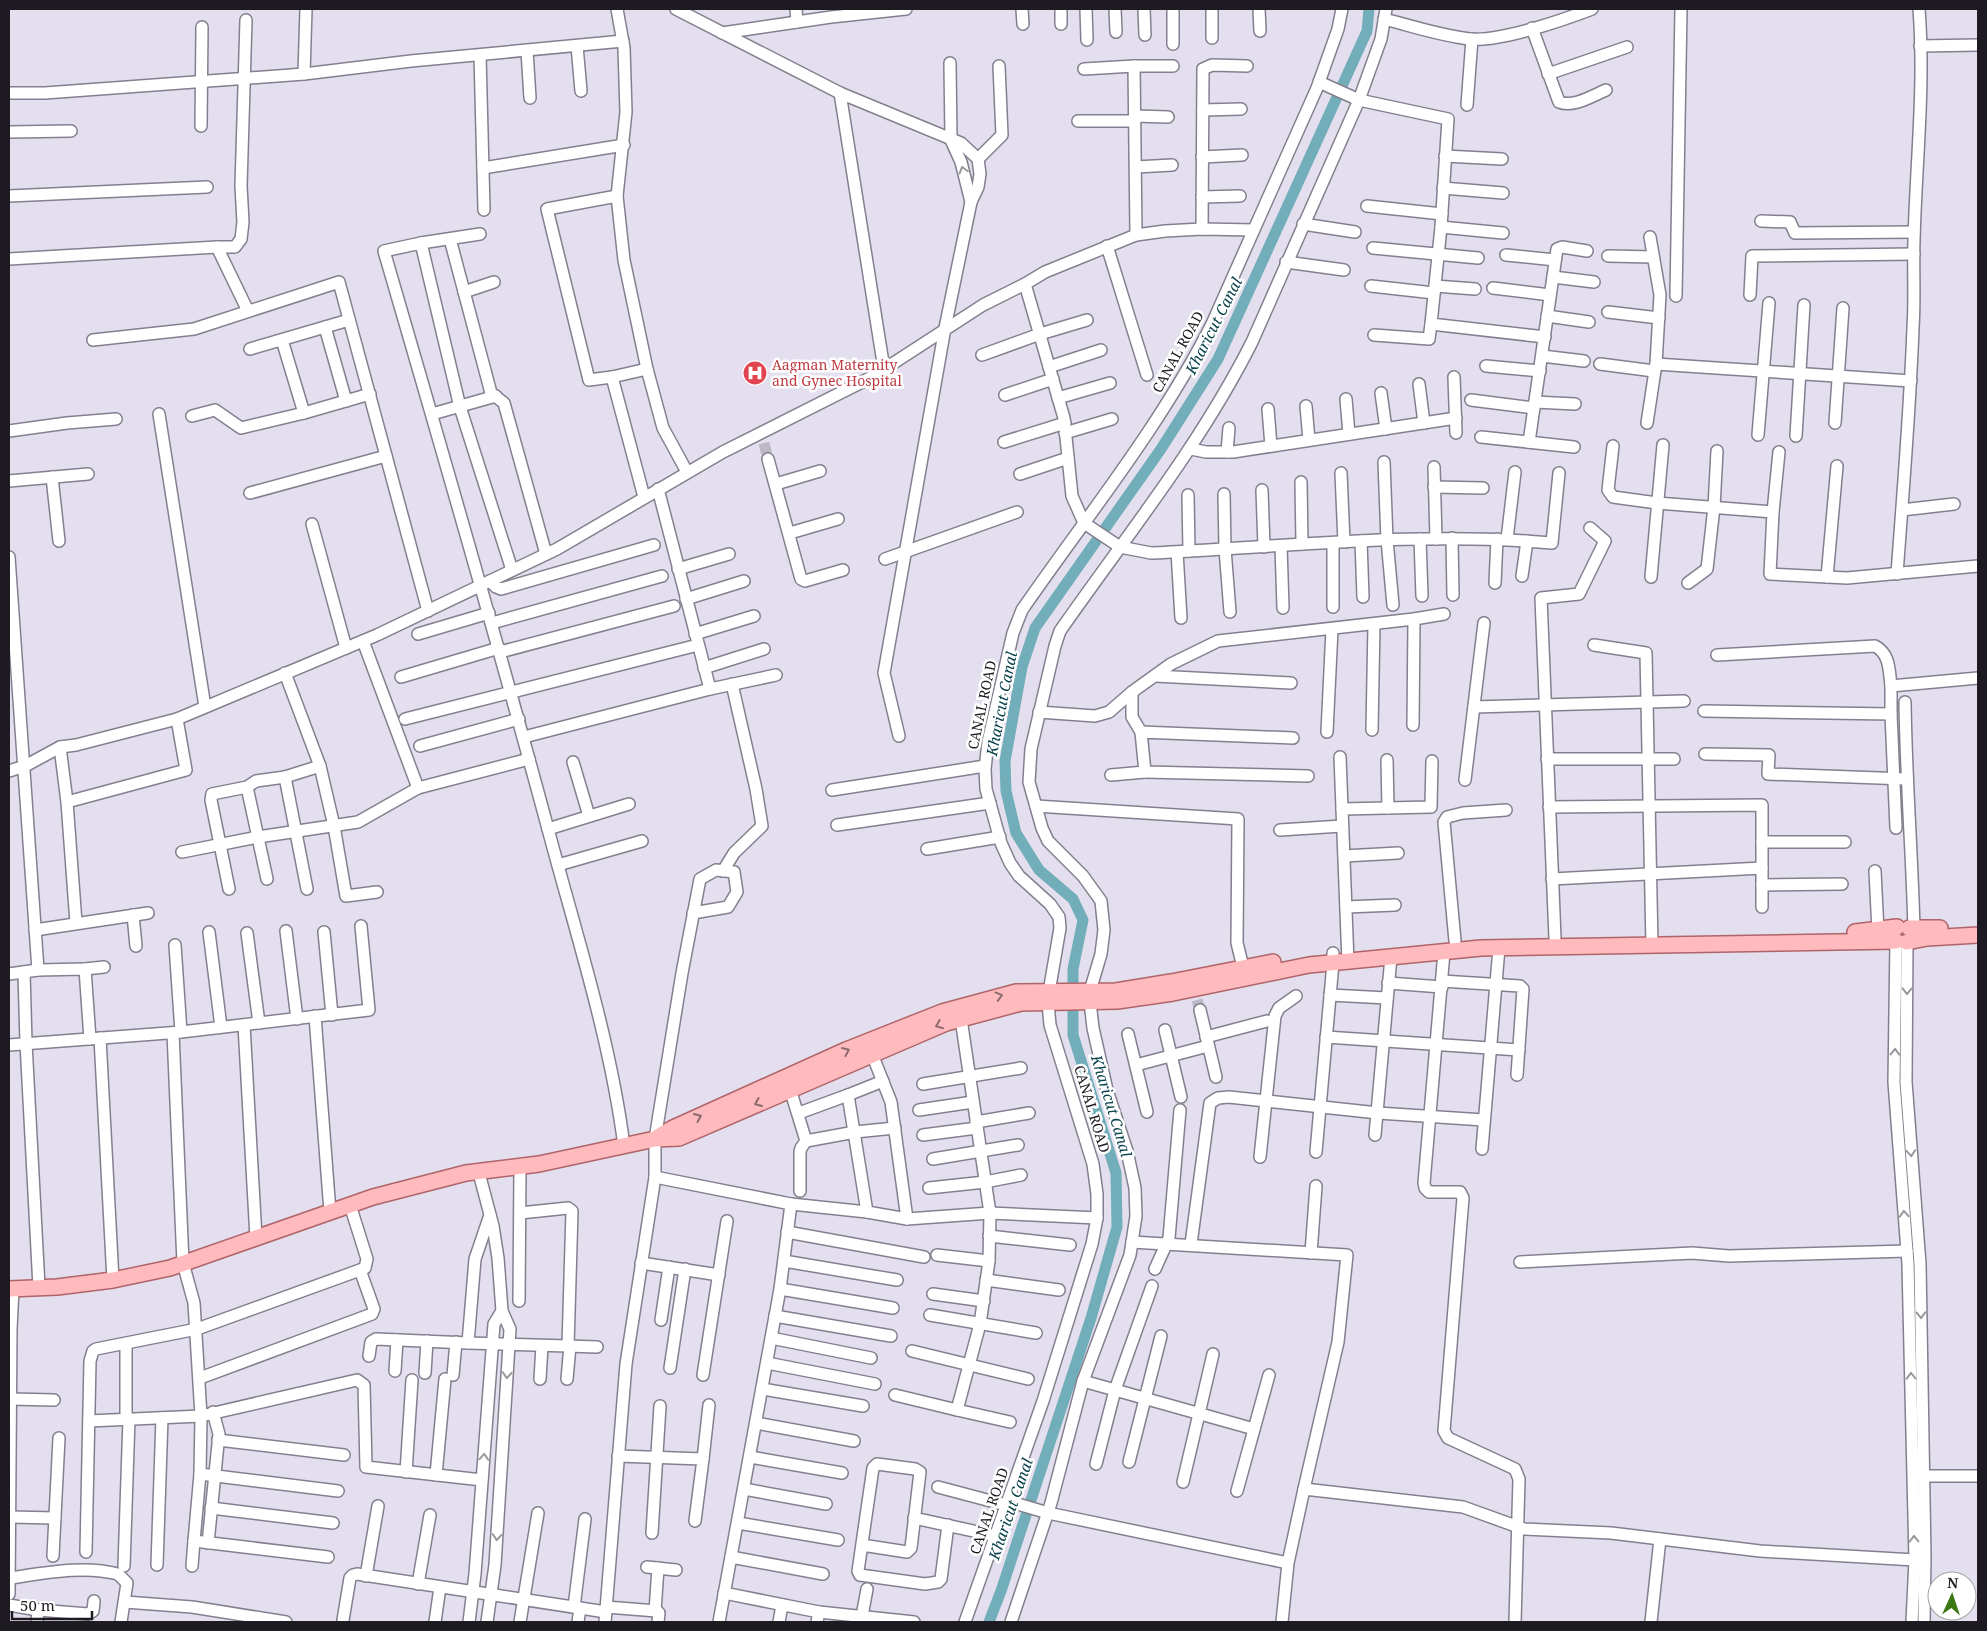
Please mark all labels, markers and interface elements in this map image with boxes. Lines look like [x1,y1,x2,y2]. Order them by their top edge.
one-way arrow [959,167,969,175]
water label: Kharicut Canal [1180,273,1246,378]
street label: CANAL ROAD [1147,308,1208,396]
place label: Aagman Maternity and Gynec Hospital [772,355,902,390]
hospital icon: Aagman Maternity and Gynec Hospital [742,360,768,386]
water label: Kharicut Canal [981,650,1021,759]
street label: CANAL ROAD [963,659,1000,751]
one-way arrow [1902,988,1912,995]
one-way arrow [995,992,1003,1002]
one-way arrow [936,1020,944,1030]
one-way arrow [841,1046,850,1057]
one-way arrow [1890,1047,1900,1055]
water label: Kharicut Canal [1087,1051,1137,1160]
street label: CANAL ROAD [1070,1063,1115,1155]
one-way arrow [754,1096,763,1107]
one-way arrow [693,1112,702,1123]
one-way arrow [1906,1150,1917,1158]
one-way arrow [1899,1210,1910,1218]
one-way arrow [1915,1312,1926,1320]
one-way arrow [502,1372,513,1380]
one-way arrow [1905,1372,1916,1380]
one-way arrow [478,1452,489,1460]
water label: Kharicut Canal [983,1455,1037,1563]
street label: CANAL ROAD [965,1465,1012,1557]
one-way arrow [492,1534,503,1542]
one-way arrow [1909,1534,1919,1542]
north arrow [1927,1571,1977,1621]
text: N [1947,1573,1959,1592]
scale bar [12,1588,92,1620]
text: 50 m [20,1595,55,1615]

